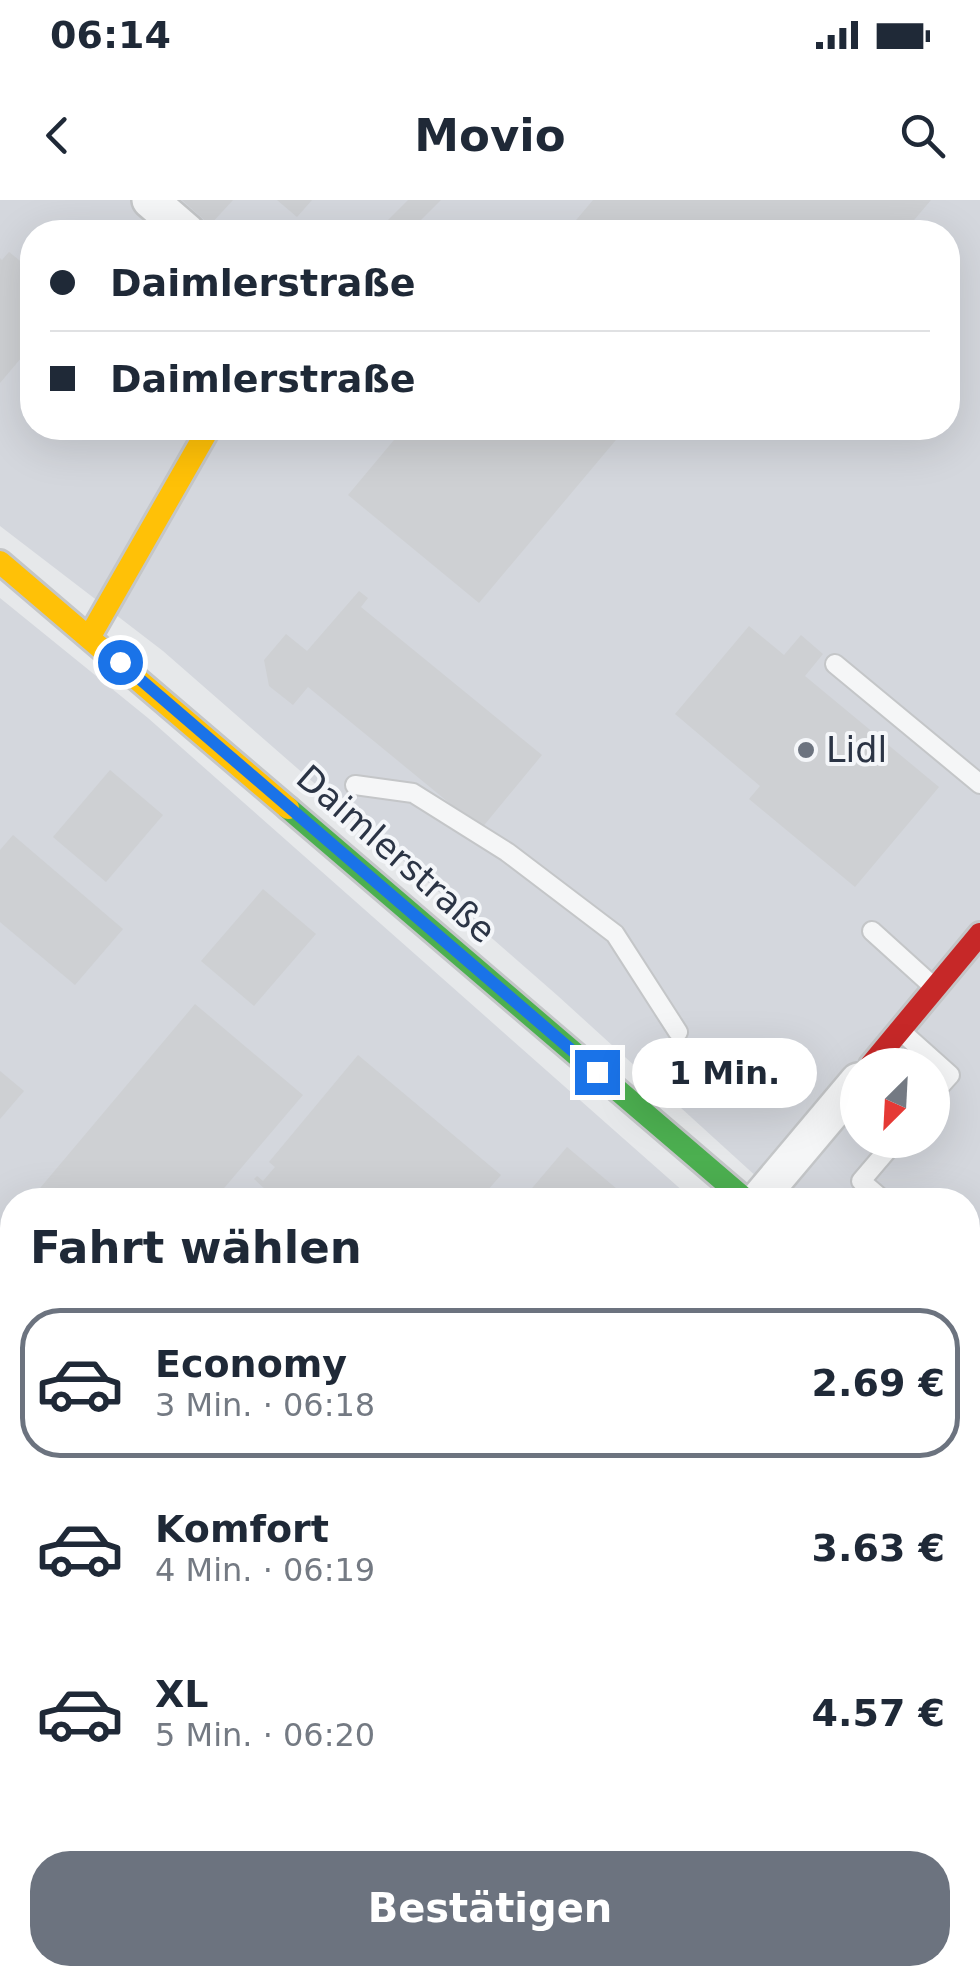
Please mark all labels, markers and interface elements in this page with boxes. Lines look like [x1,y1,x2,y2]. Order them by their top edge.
text: 06:14 [50,13,171,57]
icon: back [30,108,85,163]
icon: search [895,108,950,163]
text: Movio [414,109,566,162]
text: Daimlerstraße [110,261,416,305]
text: Daimlerstraße [110,357,416,401]
route start [98,640,143,685]
place label: Lidl [826,730,887,770]
marker: Lidl [795,739,817,761]
street label: Daimlerstraße [289,757,503,951]
callout: 1 Min. [632,1037,817,1107]
north arrow [840,1048,950,1158]
map controls [840,1048,950,1158]
route end [575,1050,620,1095]
text: 1 Min. [669,1054,780,1092]
text: Fahrt wählen [30,1221,362,1274]
icon: car [35,1338,125,1428]
text: Economy [155,1342,347,1386]
text: 2.69 € [812,1361,945,1405]
text: 3 Min. · 06:18 [155,1386,375,1424]
icon: car [35,1503,125,1593]
text: Komfort [155,1507,329,1551]
text: 3.63 € [812,1526,945,1570]
text: 4 Min. · 06:19 [155,1551,375,1589]
icon: car [35,1668,125,1758]
text: XL [155,1672,209,1716]
text: 4.57 € [812,1691,945,1735]
text: 5 Min. · 06:20 [155,1716,375,1754]
button: Bestätigen [30,1851,950,1966]

